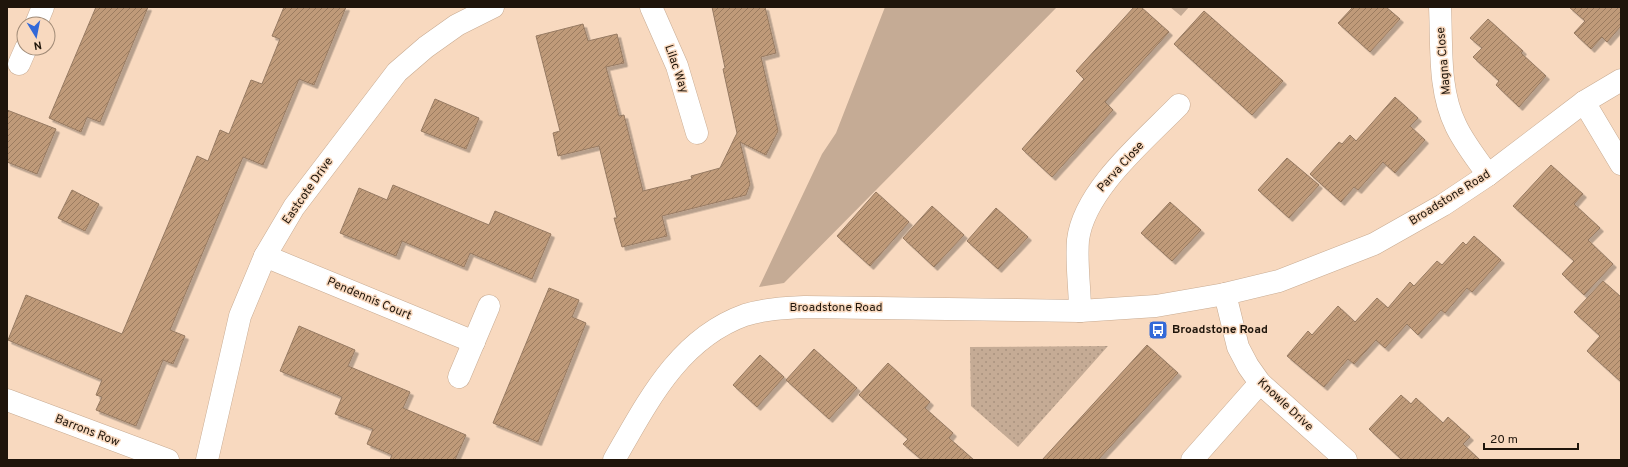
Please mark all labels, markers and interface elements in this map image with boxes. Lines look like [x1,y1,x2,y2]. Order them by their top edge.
north arrow [16,16,56,56]
street label: Magna Close [1433,26,1455,96]
text: N [32,37,43,52]
street label: Lilac Way [660,43,692,95]
street label: Parva Close [1094,138,1148,196]
street label: Eastcote Drive [279,154,337,228]
street label: Broadstone Road [1406,167,1494,229]
street label: Pendennis Court [324,274,414,324]
street label: Broadstone Road [790,300,882,316]
bus stop icon: Broadstone Road [1147,319,1169,341]
place label: Broadstone Road [1172,322,1268,338]
street label: Knowle Drive [1254,375,1316,435]
street label: Barrons Row [52,411,122,451]
scale bar [1484,425,1578,451]
text: 20 m [1490,432,1518,448]

